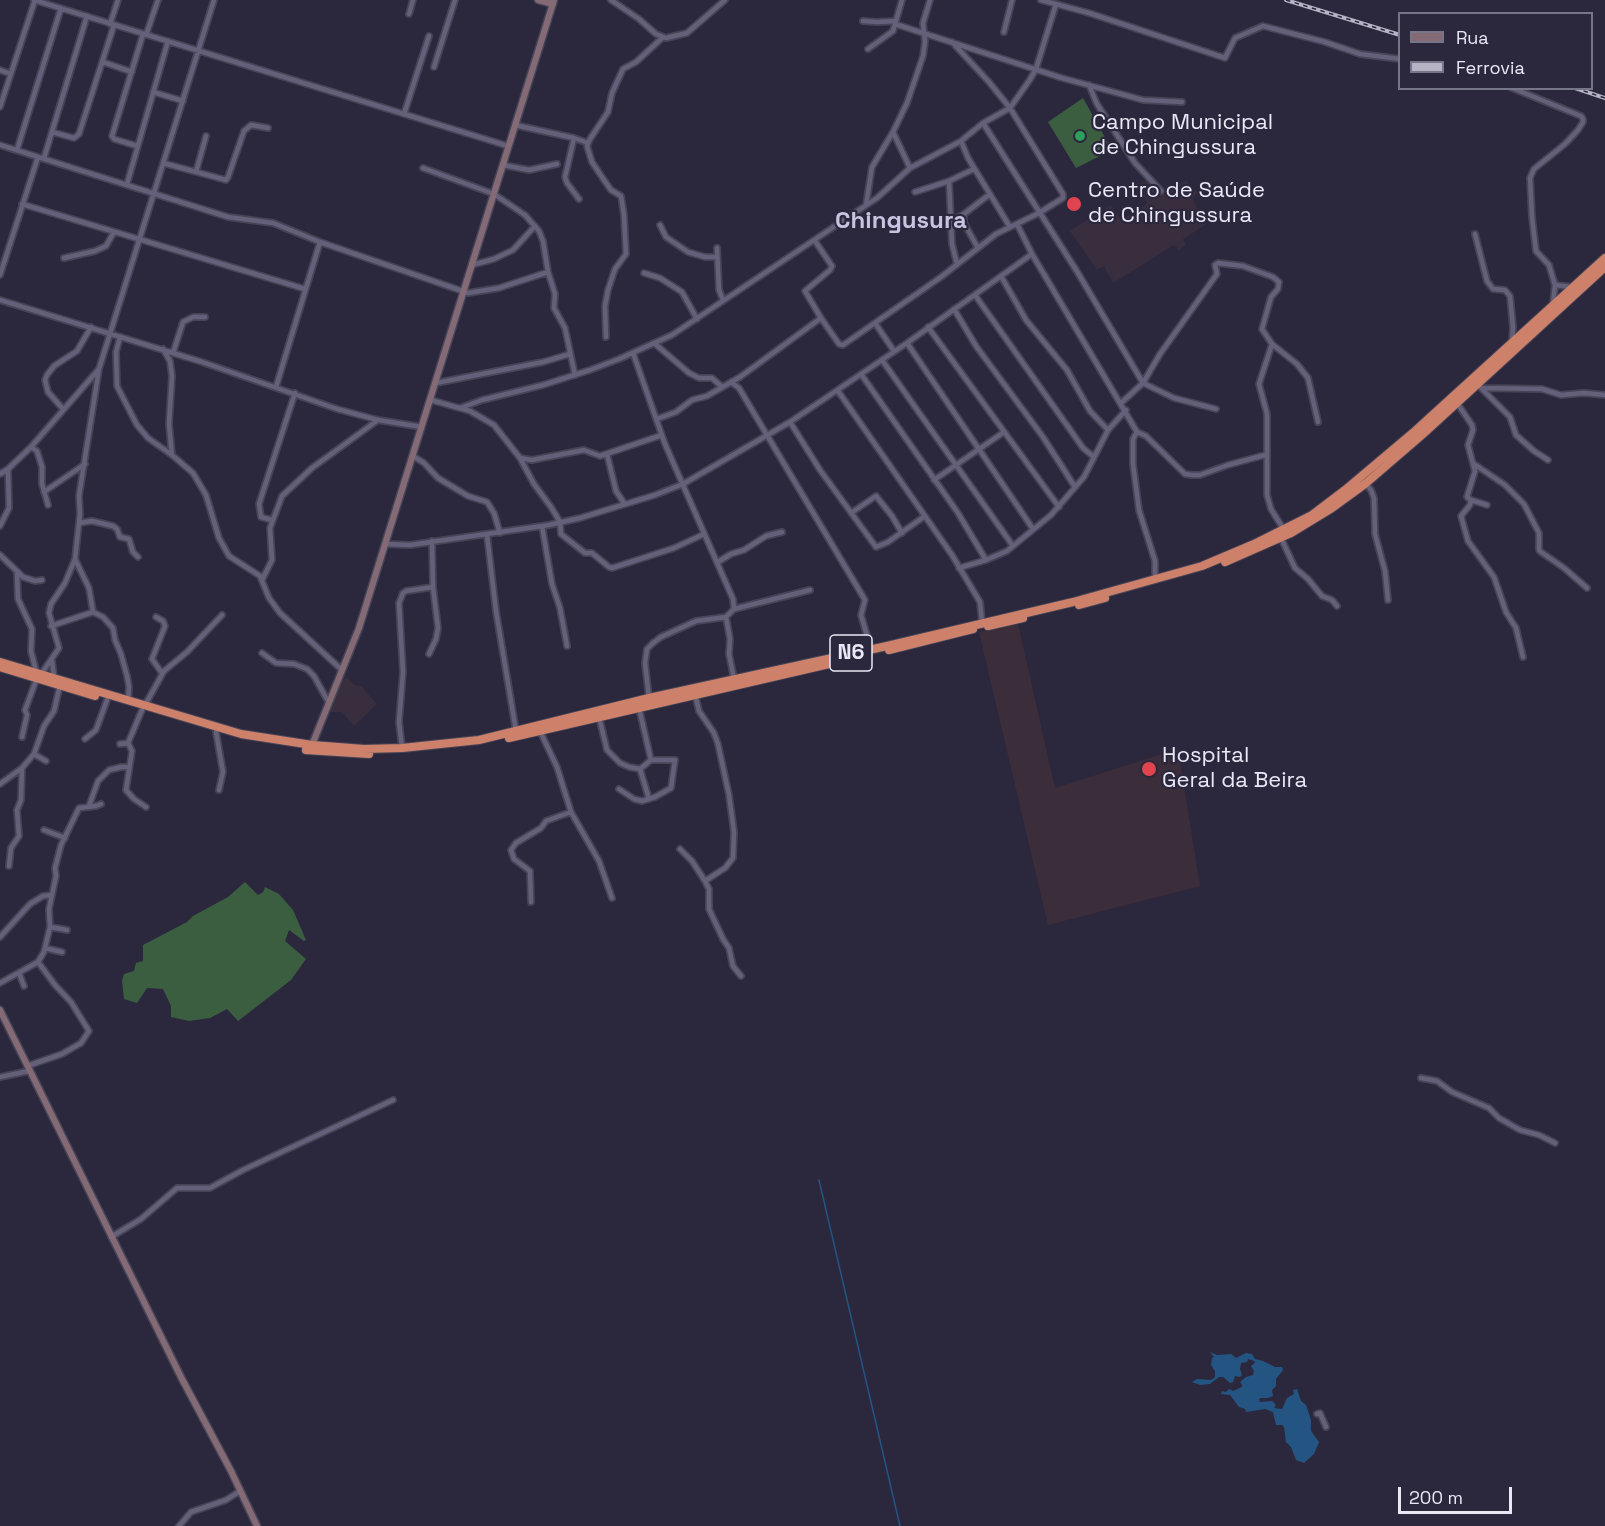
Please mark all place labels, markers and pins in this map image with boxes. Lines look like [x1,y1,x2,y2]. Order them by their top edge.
place label: Campo Municipal de Chingussura [1092,110,1273,162]
marker: Campo Municipal de Chingussura [1073,129,1087,143]
place label: Centro de Saúde de Chingussura [1088,178,1265,230]
marker: Centro de Saúde de Chingussura [1065,195,1083,213]
place label: Hospital Geral da Beira [1162,743,1307,794]
marker: Hospital Geral da Beira [1140,760,1158,778]

